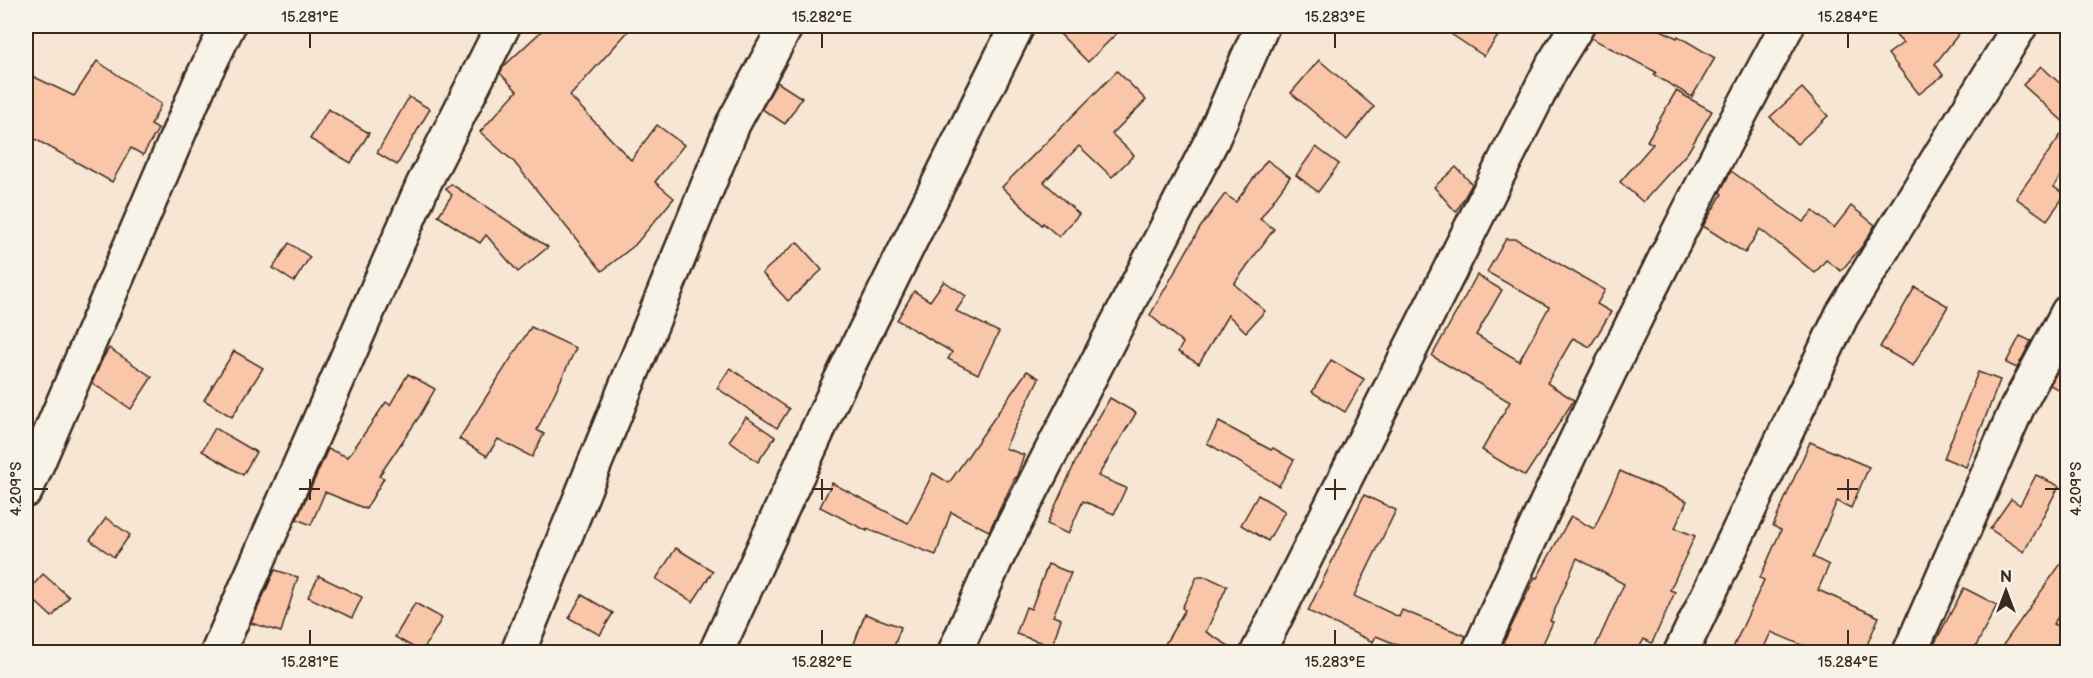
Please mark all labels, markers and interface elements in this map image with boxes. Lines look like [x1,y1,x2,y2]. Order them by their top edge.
text: 15.281°E [281,8,339,27]
text: 15.282°E [792,8,852,27]
text: 15.283°E [1305,8,1365,27]
text: 15.284°E [1818,8,1878,27]
text: 4.209°S [7,462,26,516]
text: 4.209°S [2067,462,2086,516]
north arrow [1976,561,2036,621]
text: N [2000,568,2012,587]
text: 15.281°E [281,653,339,672]
text: 15.282°E [792,653,852,672]
text: 15.283°E [1305,653,1365,672]
text: 15.284°E [1818,653,1878,672]

